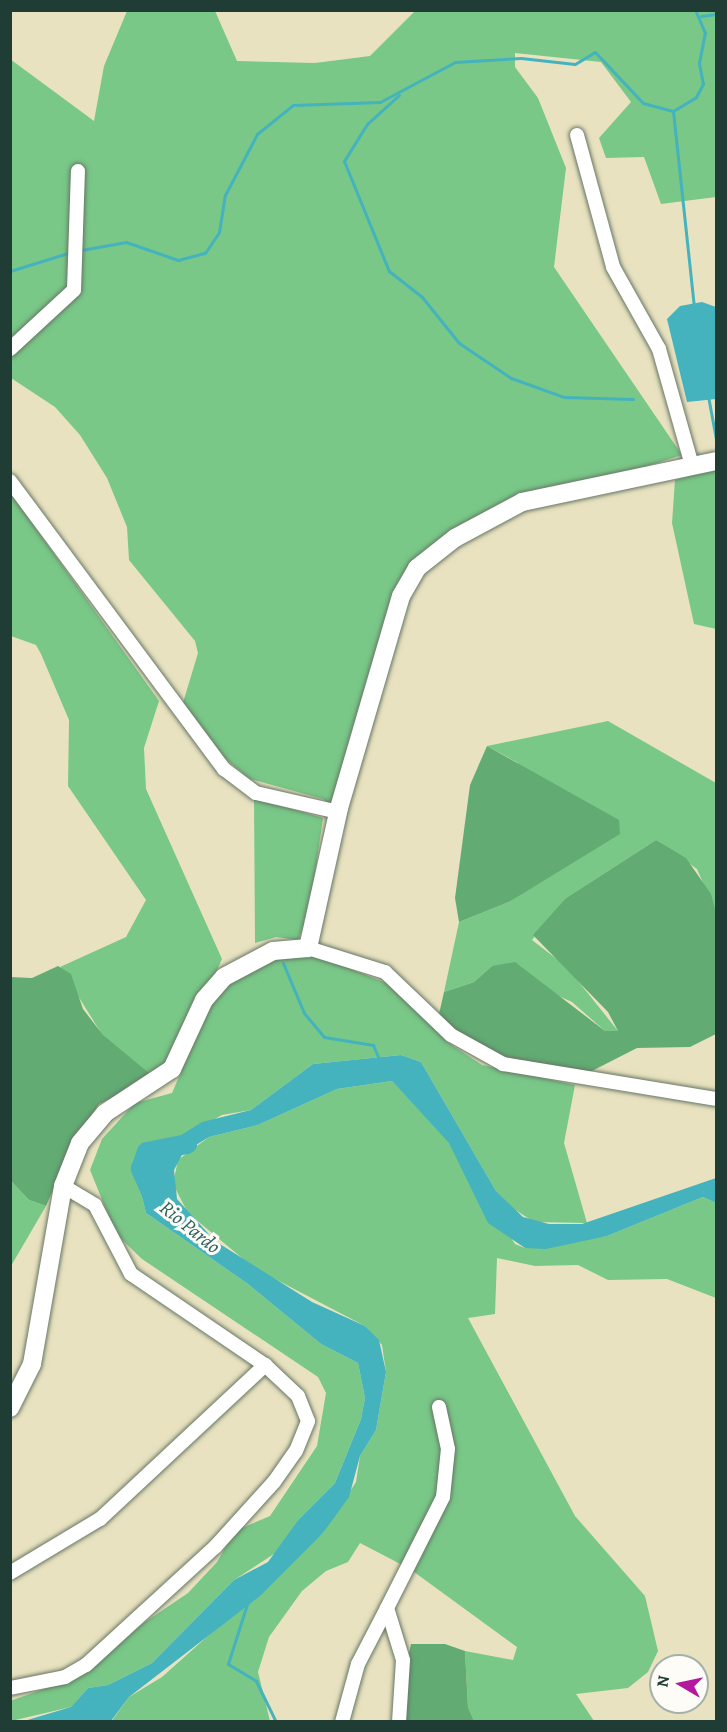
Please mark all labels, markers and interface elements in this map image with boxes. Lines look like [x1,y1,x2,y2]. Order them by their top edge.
water label: Rio Pardo [155,1195,225,1259]
north arrow [649,1654,709,1714]
text: N [651,1674,675,1689]

